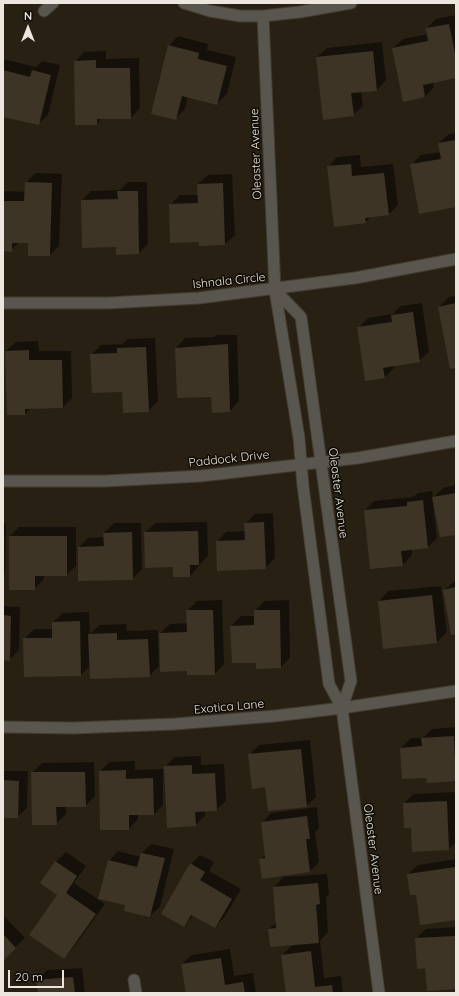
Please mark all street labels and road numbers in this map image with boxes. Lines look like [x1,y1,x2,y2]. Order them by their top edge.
street label: Oleaster Avenue [247,108,265,200]
street label: Ishnala Circle [192,270,266,292]
street label: Oleaster Avenue [325,447,351,539]
street label: Paddock Drive [188,448,270,470]
street label: Exotica Lane [193,697,265,717]
street label: Oleaster Avenue [360,803,386,895]

